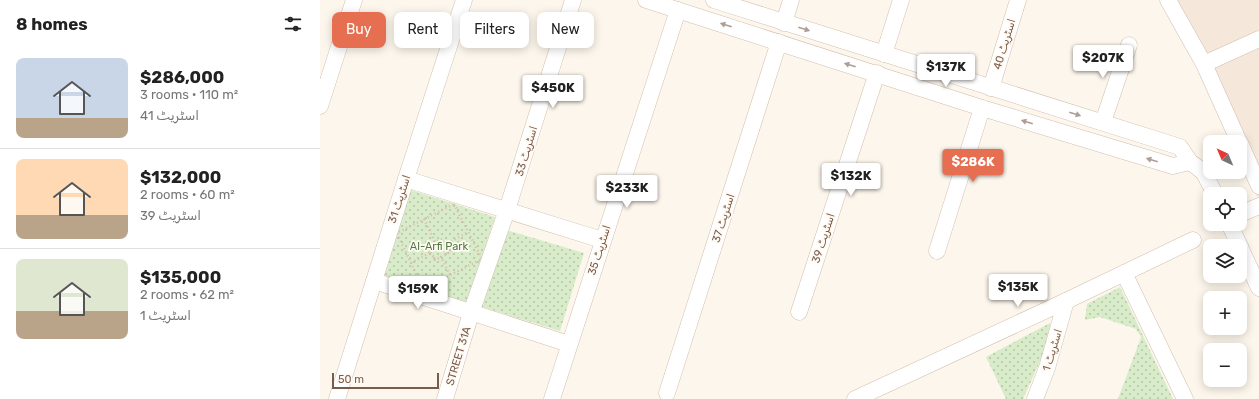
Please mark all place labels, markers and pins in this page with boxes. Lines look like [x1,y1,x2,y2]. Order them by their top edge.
pin: $207K [1075,45,1131,79]
pin: $137K [918,54,974,88]
pin: $450K [525,75,581,109]
pin: $286K [945,149,1001,183]
pin: $132K [823,163,879,197]
pin: $233K [599,175,655,209]
pin: $135K [990,274,1046,308]
pin: $159K [390,276,446,310]

